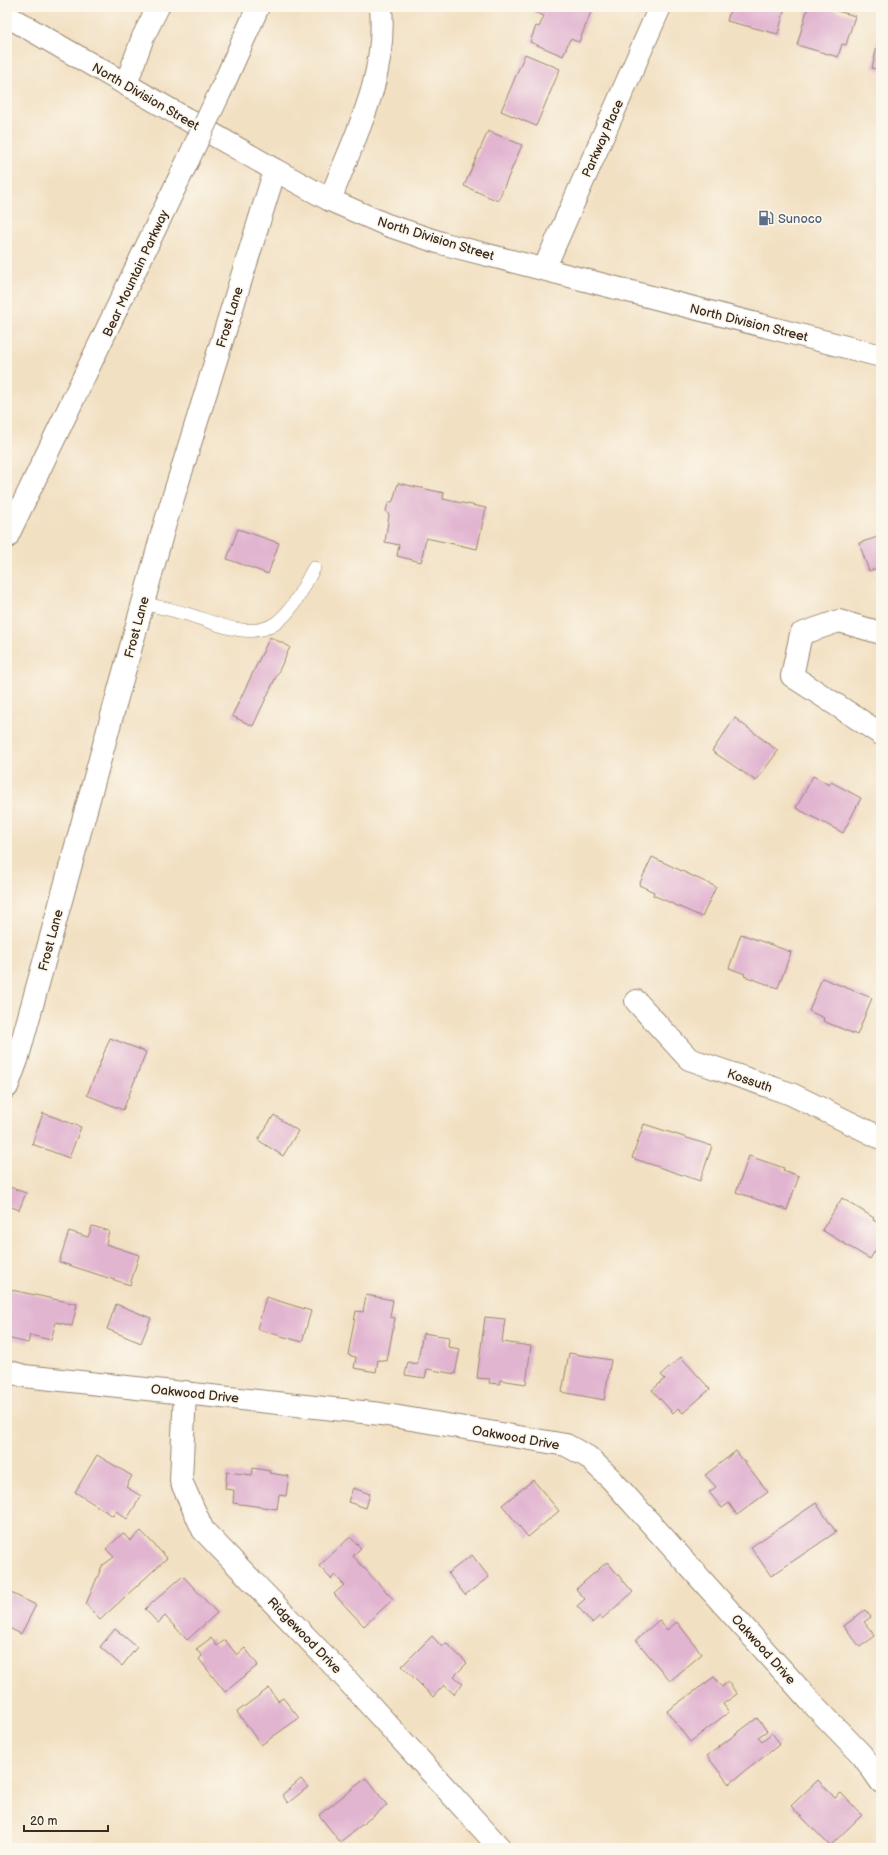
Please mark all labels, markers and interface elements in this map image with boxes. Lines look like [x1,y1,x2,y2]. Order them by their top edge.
street label: North Division Street [89,60,202,134]
street label: Parkway Place [579,97,627,180]
street label: Bear Mountain Parkway [99,207,172,339]
fuel station icon: Sunoco [757,209,775,227]
place label: Sunoco [778,211,822,227]
street label: North Division Street [375,214,496,264]
street label: Frost Lane [213,285,247,350]
street label: North Division Street [688,301,809,345]
street label: Frost Lane [121,594,153,660]
street label: Frost Lane [35,907,67,973]
street label: Kossuth [725,1066,774,1096]
street label: Oakwood Drive [150,1381,240,1407]
street label: Oakwood Drive [471,1422,561,1454]
street label: Ridgewood Drive [264,1594,345,1677]
street label: Oakwood Drive [728,1611,799,1688]
scale bar [24,1807,108,1833]
text: 20 m [30,1814,57,1829]

